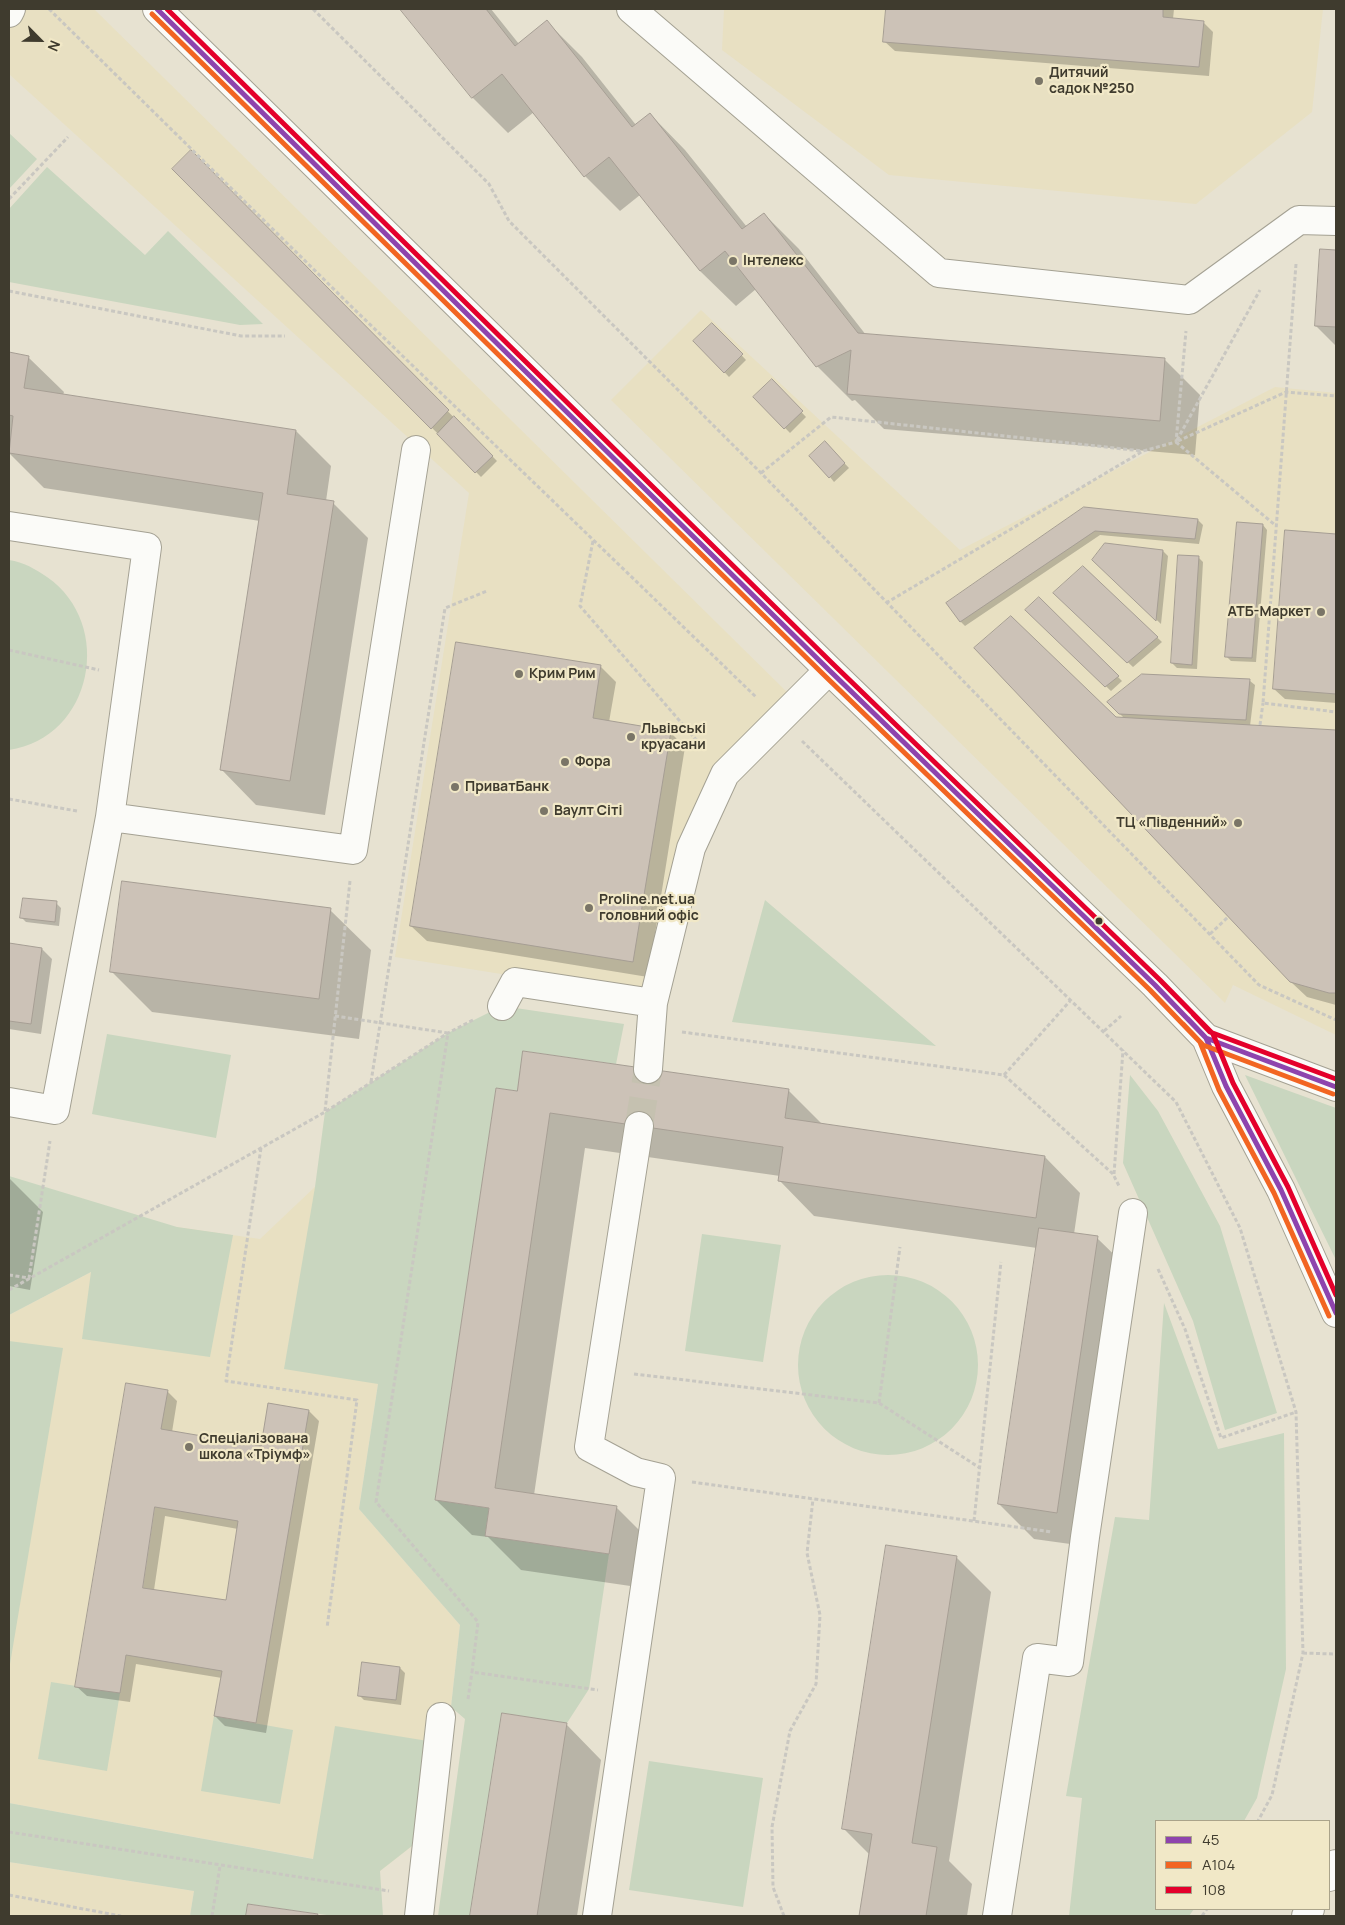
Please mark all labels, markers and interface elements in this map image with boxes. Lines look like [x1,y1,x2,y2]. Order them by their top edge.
north arrow [15,15,65,65]
text: N [44,38,65,54]
place label: Дитячий садок №250 [1049,65,1134,98]
marker: Дитячий садок №250 [1033,75,1045,87]
place label: Інтелекс [743,253,804,269]
marker: Інтелекс [727,255,739,267]
place label: АТБ-Маркет [1228,604,1311,620]
marker: АТБ-Маркет [1315,606,1327,618]
place label: Крим Рим [529,666,596,682]
marker: Крим Рим [513,668,525,680]
place label: Львівські круасани [641,721,706,754]
marker: Львівські круасани [625,731,637,743]
place label: Фора [575,754,611,770]
marker: Фора [559,756,571,768]
place label: ПриватБанк [465,779,549,795]
marker: ПриватБанк [449,781,461,793]
place label: Ваулт Сіті [554,803,622,819]
marker: Ваулт Сіті [538,805,550,817]
place label: ТЦ «Південний» [1116,815,1228,831]
marker: ТЦ «Південний» [1232,817,1244,829]
place label: Proline.net.ua головний офіс [599,892,699,924]
marker: Proline.net.ua головний офіс [583,902,595,914]
unlabelled marker [1094,916,1104,926]
place label: Спеціалізована школа «Тріумф» [199,1431,311,1464]
marker: Спеціалізована школа «Тріумф» [183,1441,195,1453]
legend [1155,1820,1330,1910]
text: 45 [1202,1829,1220,1850]
text: А104 [1202,1854,1235,1875]
text: 108 [1202,1879,1226,1900]

